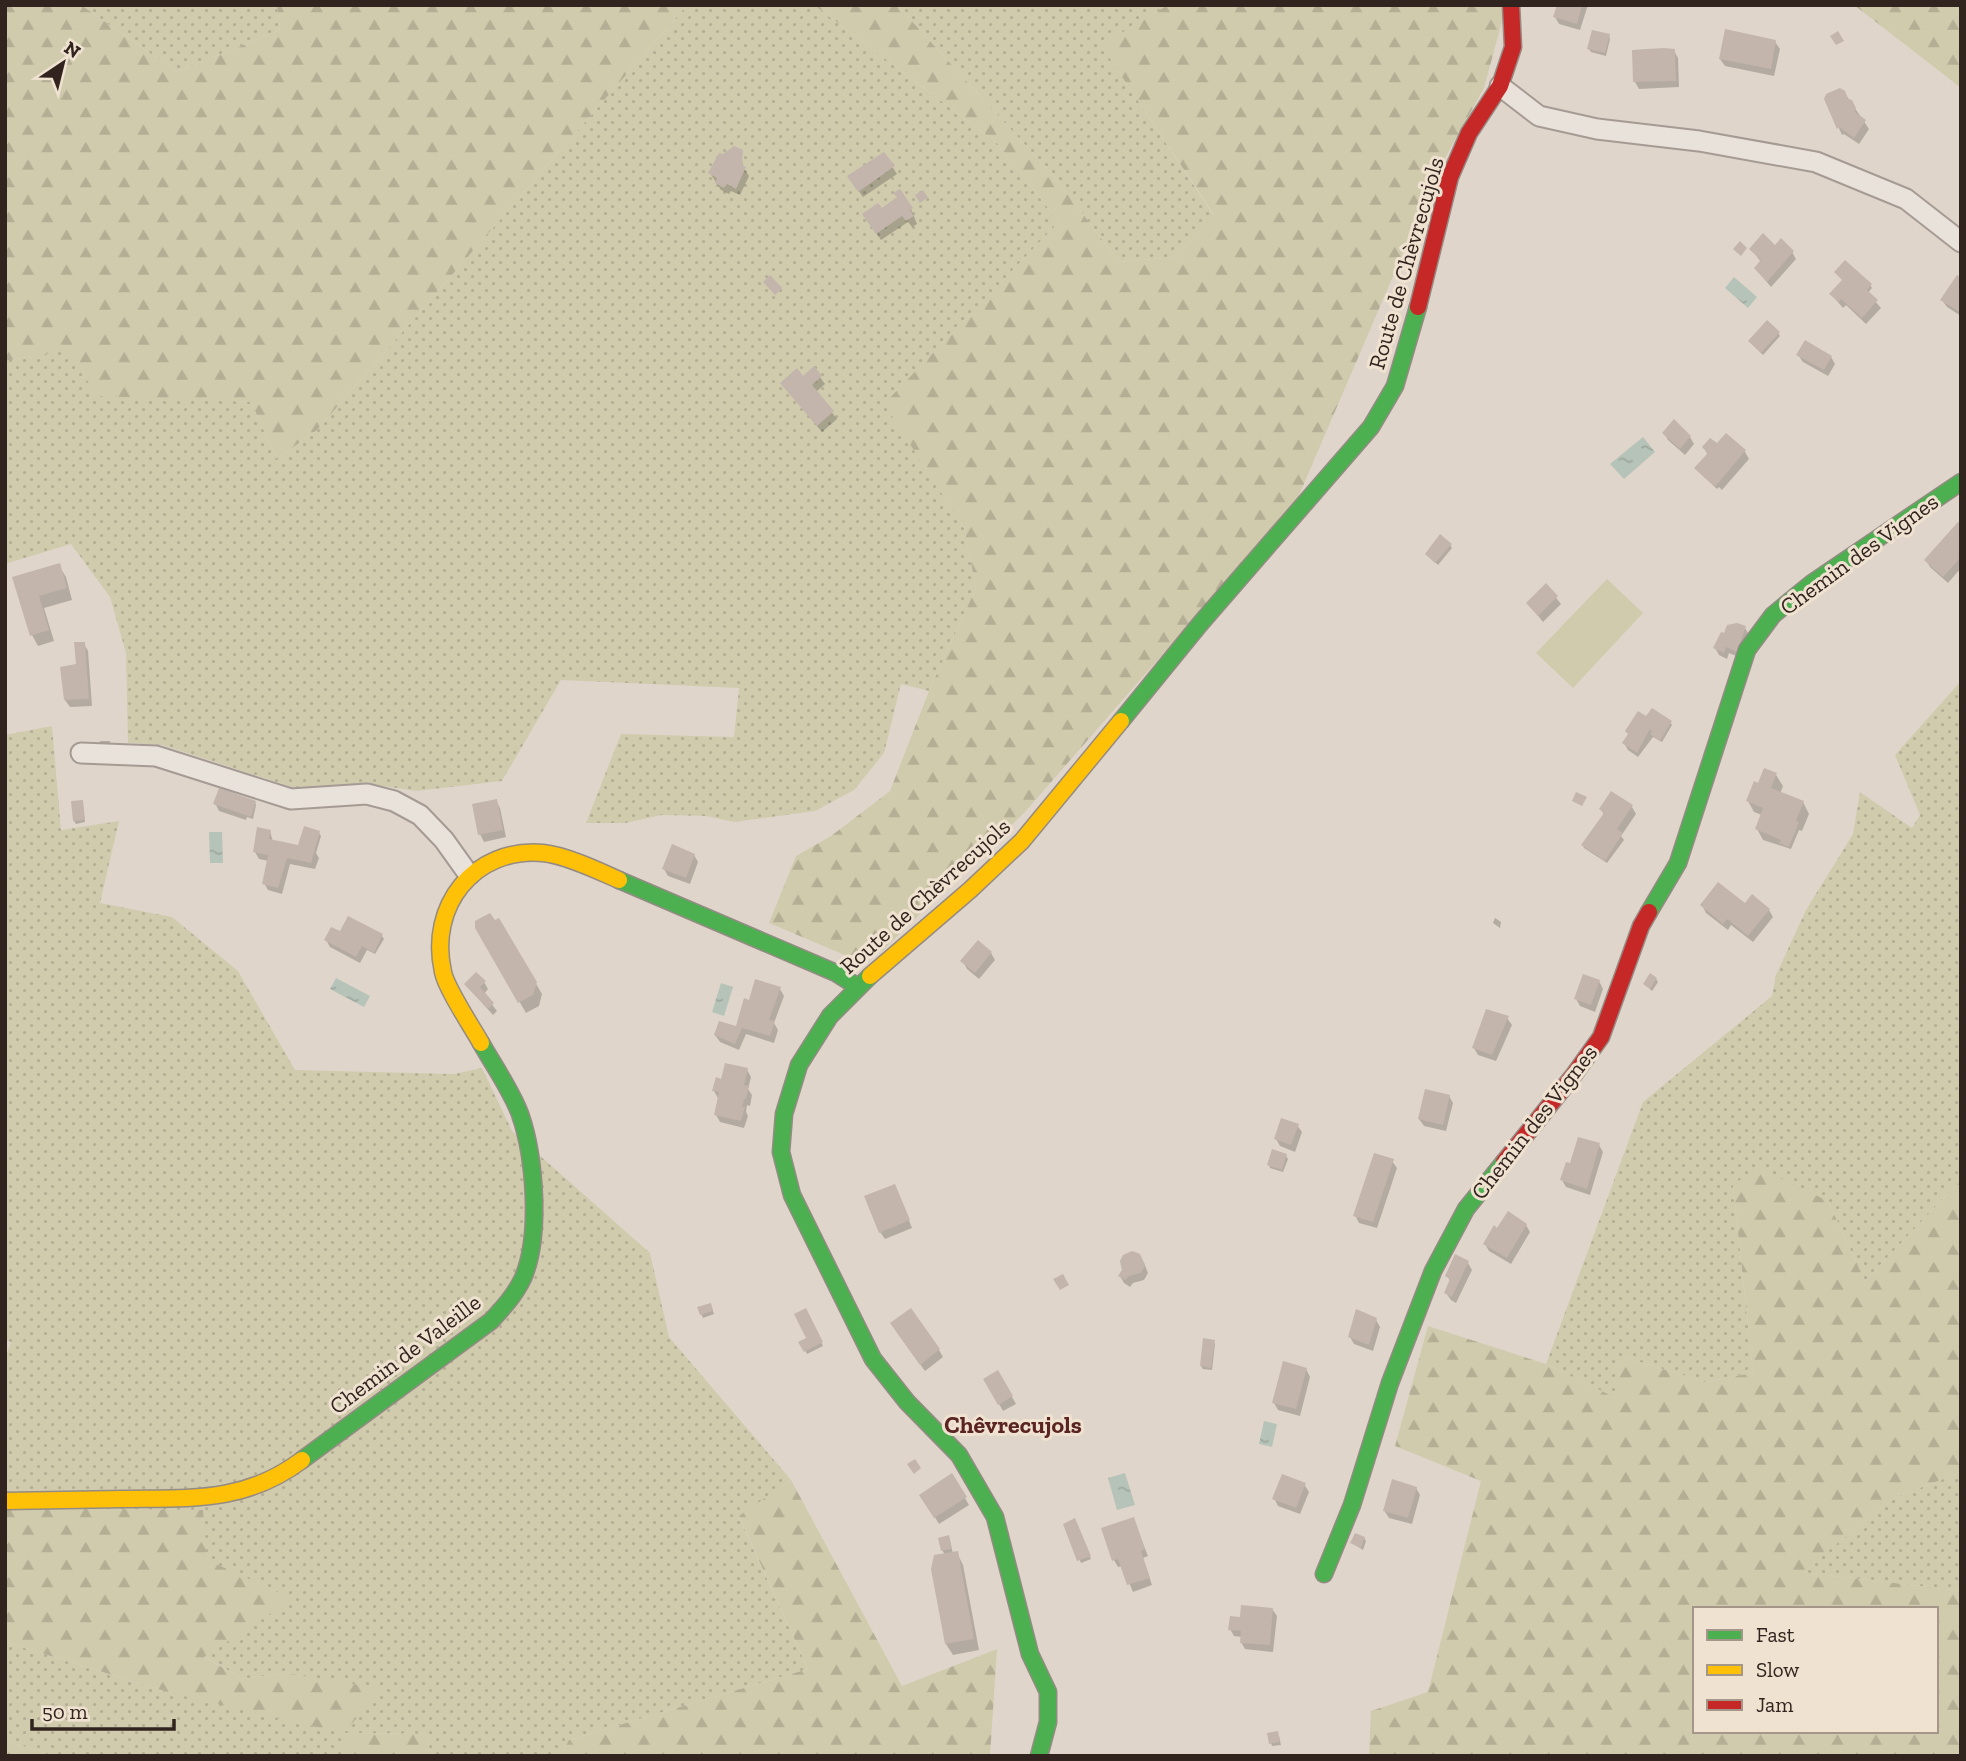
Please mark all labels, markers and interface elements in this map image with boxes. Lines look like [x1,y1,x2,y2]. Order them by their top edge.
north arrow [28,28,98,98]
text: N [60,36,85,63]
street label: Route de Chèvrecujols [1362,154,1450,372]
street label: Chemin des Vignes [1774,487,1944,621]
street label: Route de Chèvrecujols [834,812,1016,980]
street label: Chemin des Vignes [1465,1039,1603,1205]
street label: Chemin de Valeille [324,1288,486,1420]
district label: Chêvrecujols [944,1410,1082,1439]
legend [1693,1607,1938,1733]
text: Fast [1756,1622,1795,1647]
text: Slow [1756,1657,1799,1682]
scale bar [32,1688,173,1732]
text: Jam [1756,1692,1793,1717]
text: 50 m [42,1699,88,1724]

